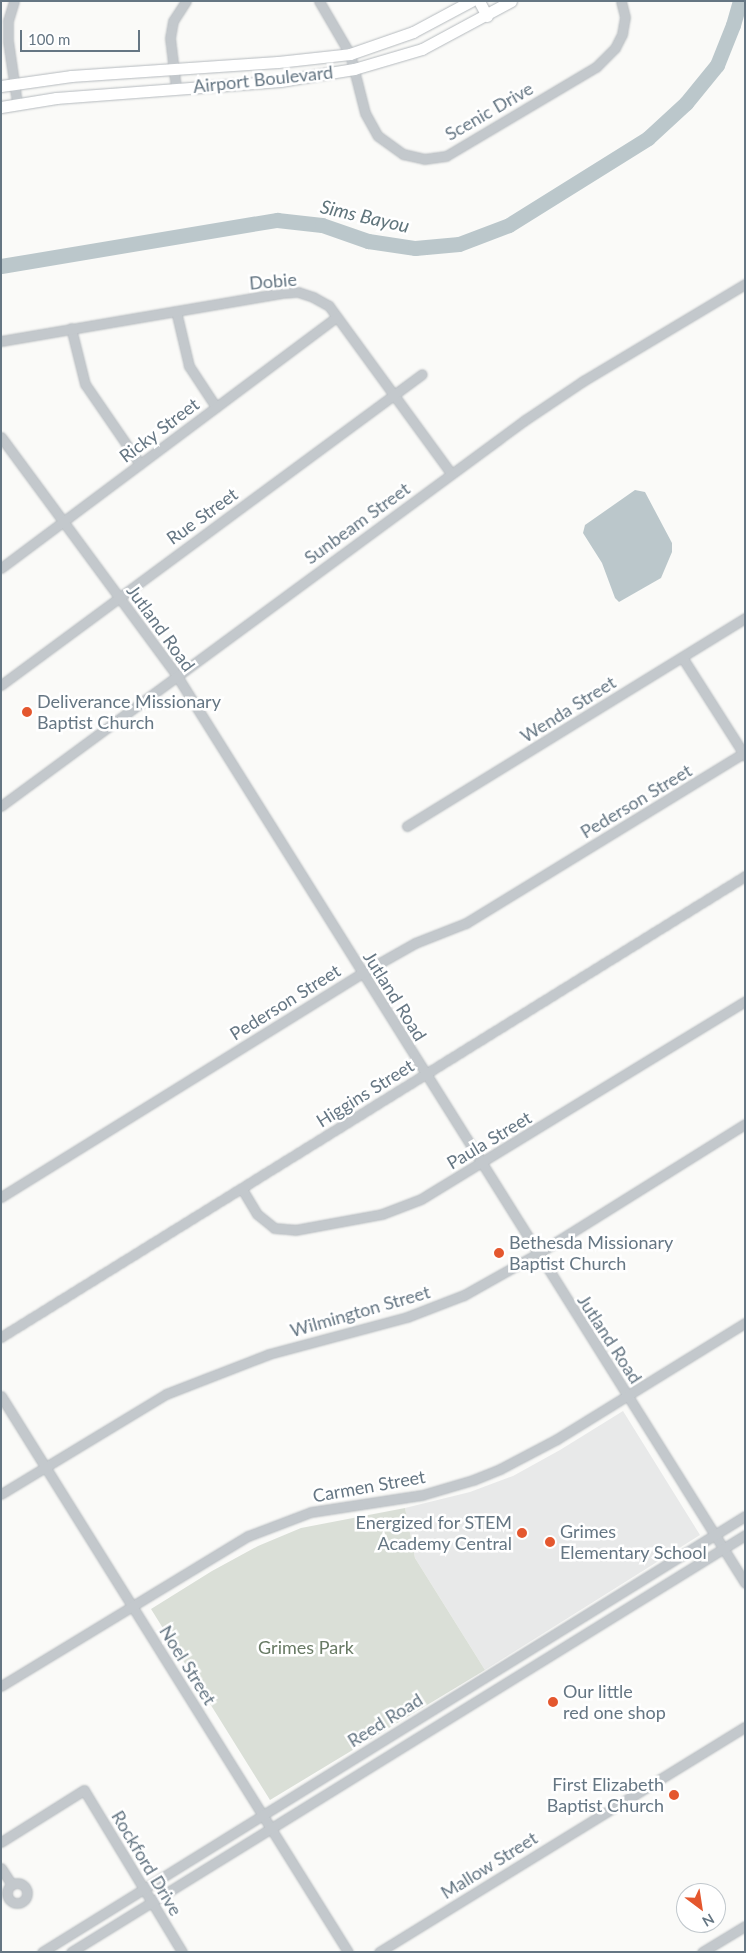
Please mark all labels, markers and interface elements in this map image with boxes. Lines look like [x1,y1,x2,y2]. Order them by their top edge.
scale bar [22,20,142,52]
text: 100 m [28,30,70,48]
street label: Airport Boulevard [192,61,334,97]
street label: Scenic Drive [441,77,537,145]
water label: Sims Bayou [318,195,412,237]
street label: Dobie [248,268,298,294]
street label: Ricky Street [115,393,203,467]
street label: Sunbeam Street [300,478,414,568]
street label: Rue Street [162,483,242,549]
street label: Jutland Road [122,581,200,675]
street label: Wenda Street [516,671,620,747]
place label: Deliverance Missionary Baptist Church [37,691,221,734]
marker: Deliverance Missionary Baptist Church [21,706,33,718]
street label: Pederson Street [576,759,696,843]
street label: Jutland Road [359,947,431,1045]
street label: Pederson Street [226,959,344,1045]
street label: Higgins Street [312,1054,418,1132]
street label: Paula Street [443,1106,535,1174]
place label: Bethesda Missionary Baptist Church [509,1232,673,1274]
marker: Bethesda Missionary Baptist Church [493,1247,505,1259]
street label: Wilmington Street [288,1281,432,1341]
street label: Jutland Road [573,1290,647,1388]
street label: Carmen Street [311,1465,427,1507]
place label: Energized for STEM Academy Central [355,1512,512,1555]
place label: Grimes Elementary School [560,1521,707,1564]
marker: Energized for STEM Academy Central [516,1527,528,1539]
marker: Grimes Elementary School [544,1536,556,1548]
street label: Noel Street [155,1621,221,1709]
park label: Grimes Park [258,1636,354,1658]
place label: Our little red one shop [563,1681,666,1724]
street label: Reed Road [344,1689,426,1751]
marker: Our little red one shop [547,1696,559,1708]
place label: First Elizabeth Baptist Church [547,1774,664,1816]
marker: First Elizabeth Baptist Church [668,1789,680,1801]
street label: Rockford Drive [107,1807,187,1919]
street label: Mallow Street [437,1827,541,1903]
north arrow [676,1883,726,1933]
text: N [699,1910,717,1930]

